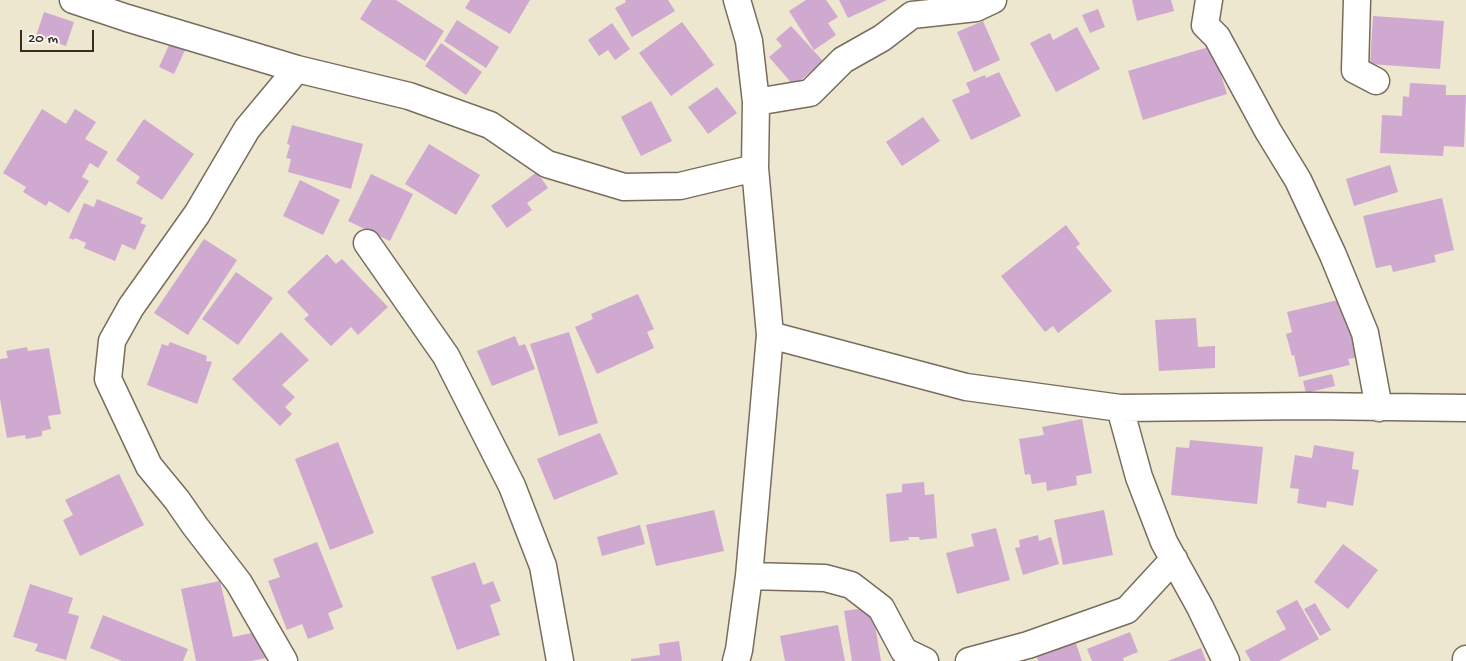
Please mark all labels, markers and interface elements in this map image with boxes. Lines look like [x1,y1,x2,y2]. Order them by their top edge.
scale bar [22,20,96,52]
text: 20 m [28,30,58,48]

